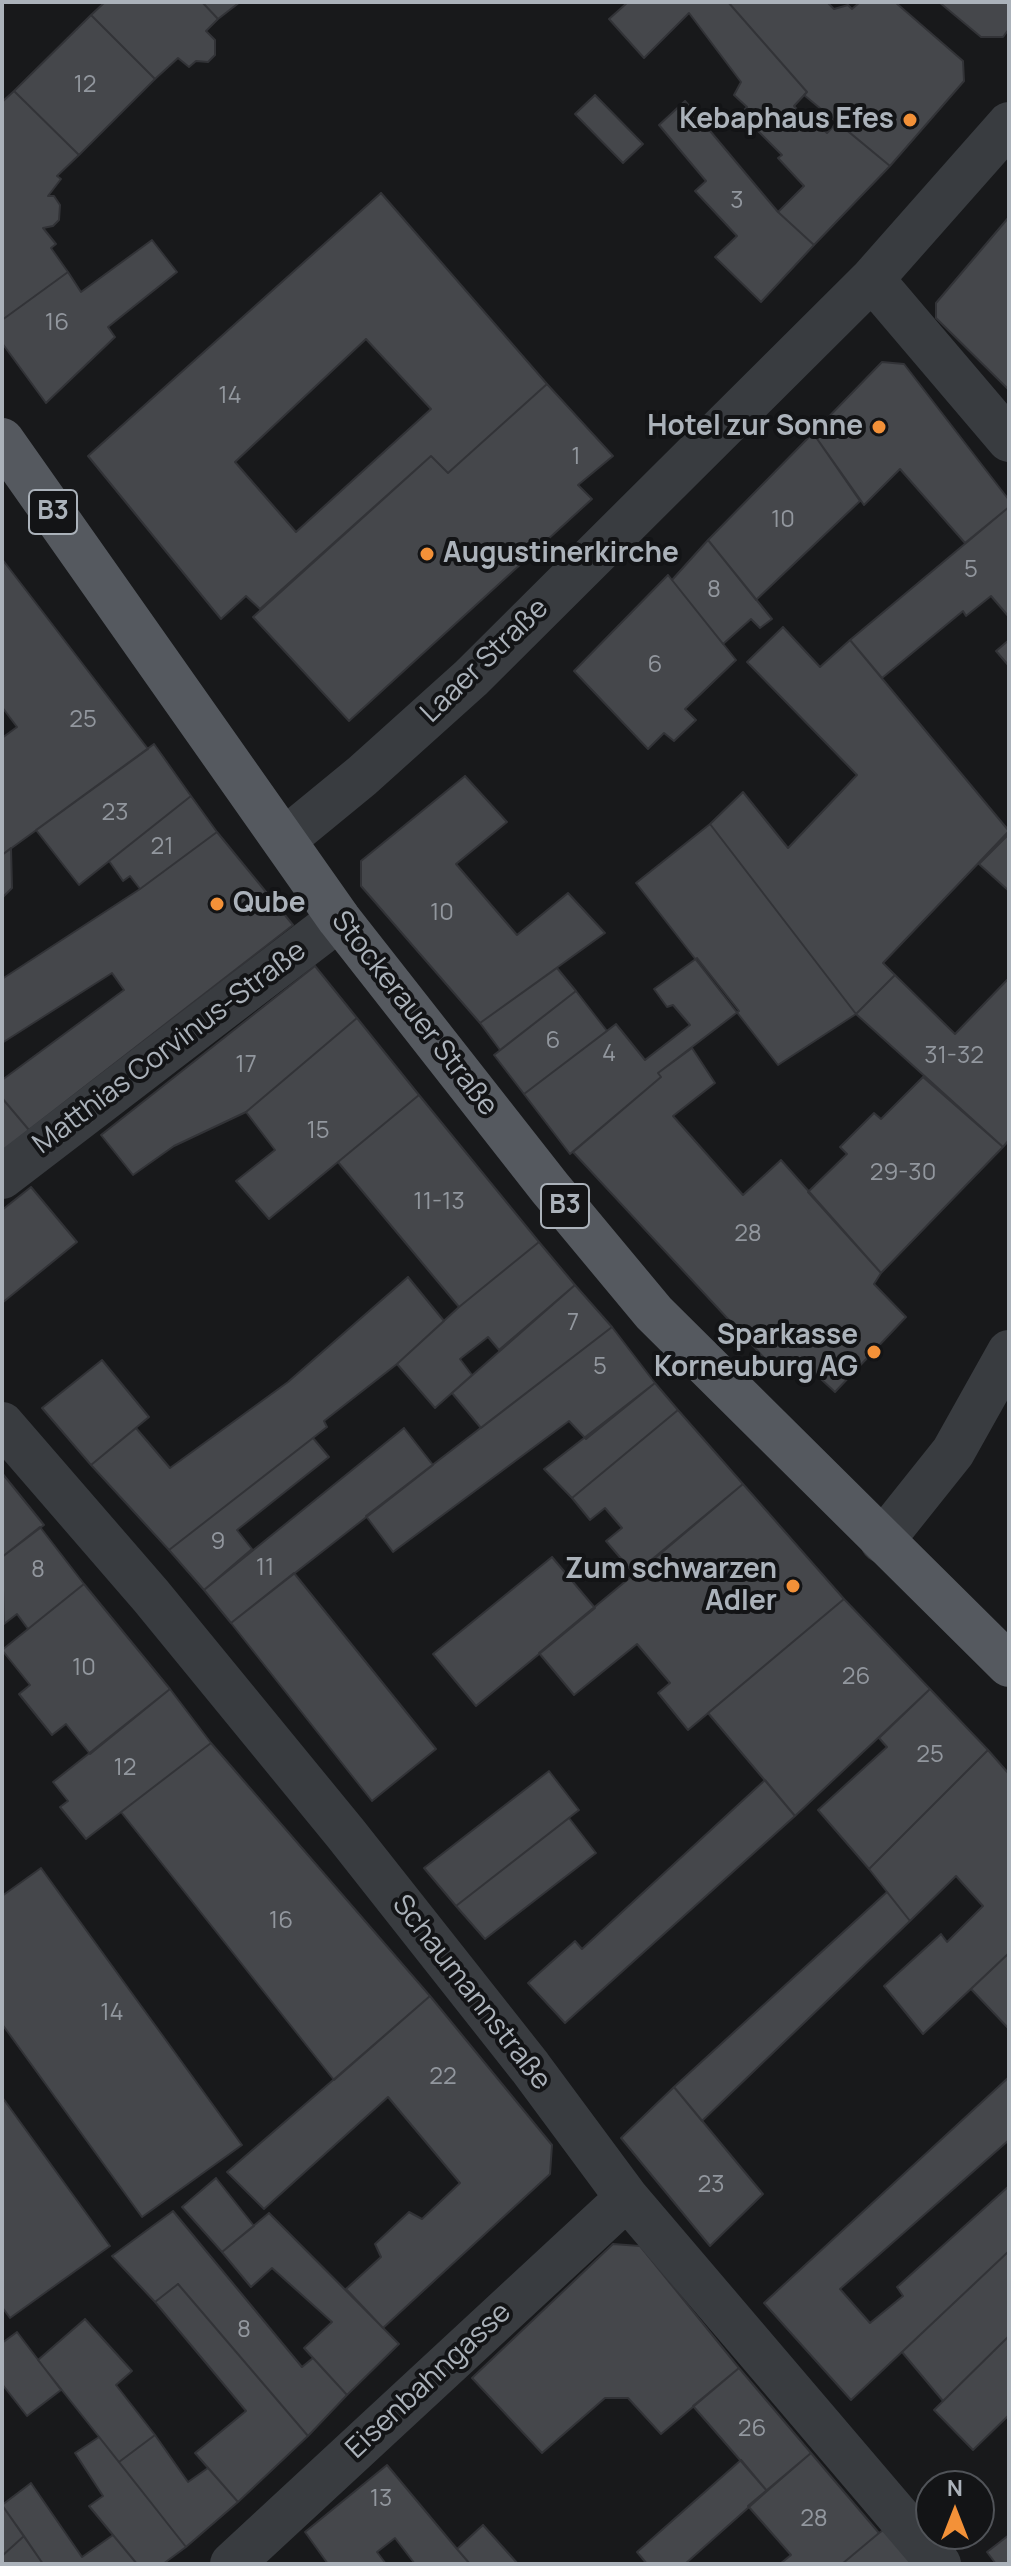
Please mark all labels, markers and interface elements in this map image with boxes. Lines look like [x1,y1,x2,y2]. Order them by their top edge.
house number: 12 [73,71,97,99]
place label: Kebaphaus Efes [679,103,894,137]
marker: Kebaphaus Efes [901,111,919,129]
house number: 3 [730,187,744,215]
house number: 16 [45,309,69,337]
house number: 14 [218,382,242,410]
place label: Hotel zur Sonne [647,410,863,444]
marker: Hotel zur Sonne [870,418,888,436]
house number: 1 [571,443,581,471]
road number: B3 [29,490,77,534]
house number: 10 [771,506,795,534]
place label: Augustinerkirche [443,537,679,571]
marker: Augustinerkirche [418,545,436,563]
house number: 5 [964,556,978,584]
house number: 8 [707,576,721,604]
street label: Laaer Straße [414,592,556,730]
house number: 6 [648,651,662,679]
house number: 25 [69,706,97,734]
house number: 23 [102,799,128,827]
house number: 21 [150,833,174,861]
place label: Qube [233,887,306,921]
marker: Qube [208,895,226,913]
house number: 10 [430,899,454,927]
street label: Stockerauer Straße [324,905,504,1123]
street label: Matthias Corvinus-Straße [27,934,313,1162]
house number: 6 [546,1027,560,1055]
house number: 4 [602,1040,616,1068]
house number: 31-32 [924,1042,984,1070]
house number: 17 [235,1051,257,1079]
house number: 15 [306,1117,330,1145]
house number: 29-30 [870,1159,936,1187]
road number: B3 [541,1184,589,1228]
house number: 11-13 [413,1188,465,1216]
house number: 28 [734,1220,762,1248]
house number: 7 [567,1309,579,1337]
place label: Sparkasse Korneuburg AG [654,1319,858,1385]
marker: Sparkasse Korneuburg AG [865,1343,883,1361]
house number: 5 [593,1353,607,1381]
house number: 9 [211,1528,225,1556]
place label: Zum schwarzen Adler [565,1553,777,1619]
house number: 11 [256,1554,274,1582]
house number: 8 [31,1556,45,1584]
marker: Zum schwarzen Adler [784,1577,802,1595]
house number: 10 [72,1654,96,1682]
house number: 26 [842,1663,870,1691]
house number: 25 [916,1741,944,1769]
house number: 12 [113,1754,137,1782]
street label: Schaumannstraße [384,1889,558,2097]
house number: 16 [269,1907,293,1935]
house number: 14 [100,1999,124,2027]
house number: 22 [429,2063,457,2091]
house number: 23 [698,2171,724,2199]
street label: Eisenbahngasse [340,2296,518,2466]
house number: 8 [237,2316,251,2344]
house number: 26 [738,2415,766,2443]
north arrow [915,2470,995,2550]
text: N [947,2473,963,2503]
house number: 13 [370,2485,392,2513]
house number: 28 [800,2505,828,2533]

